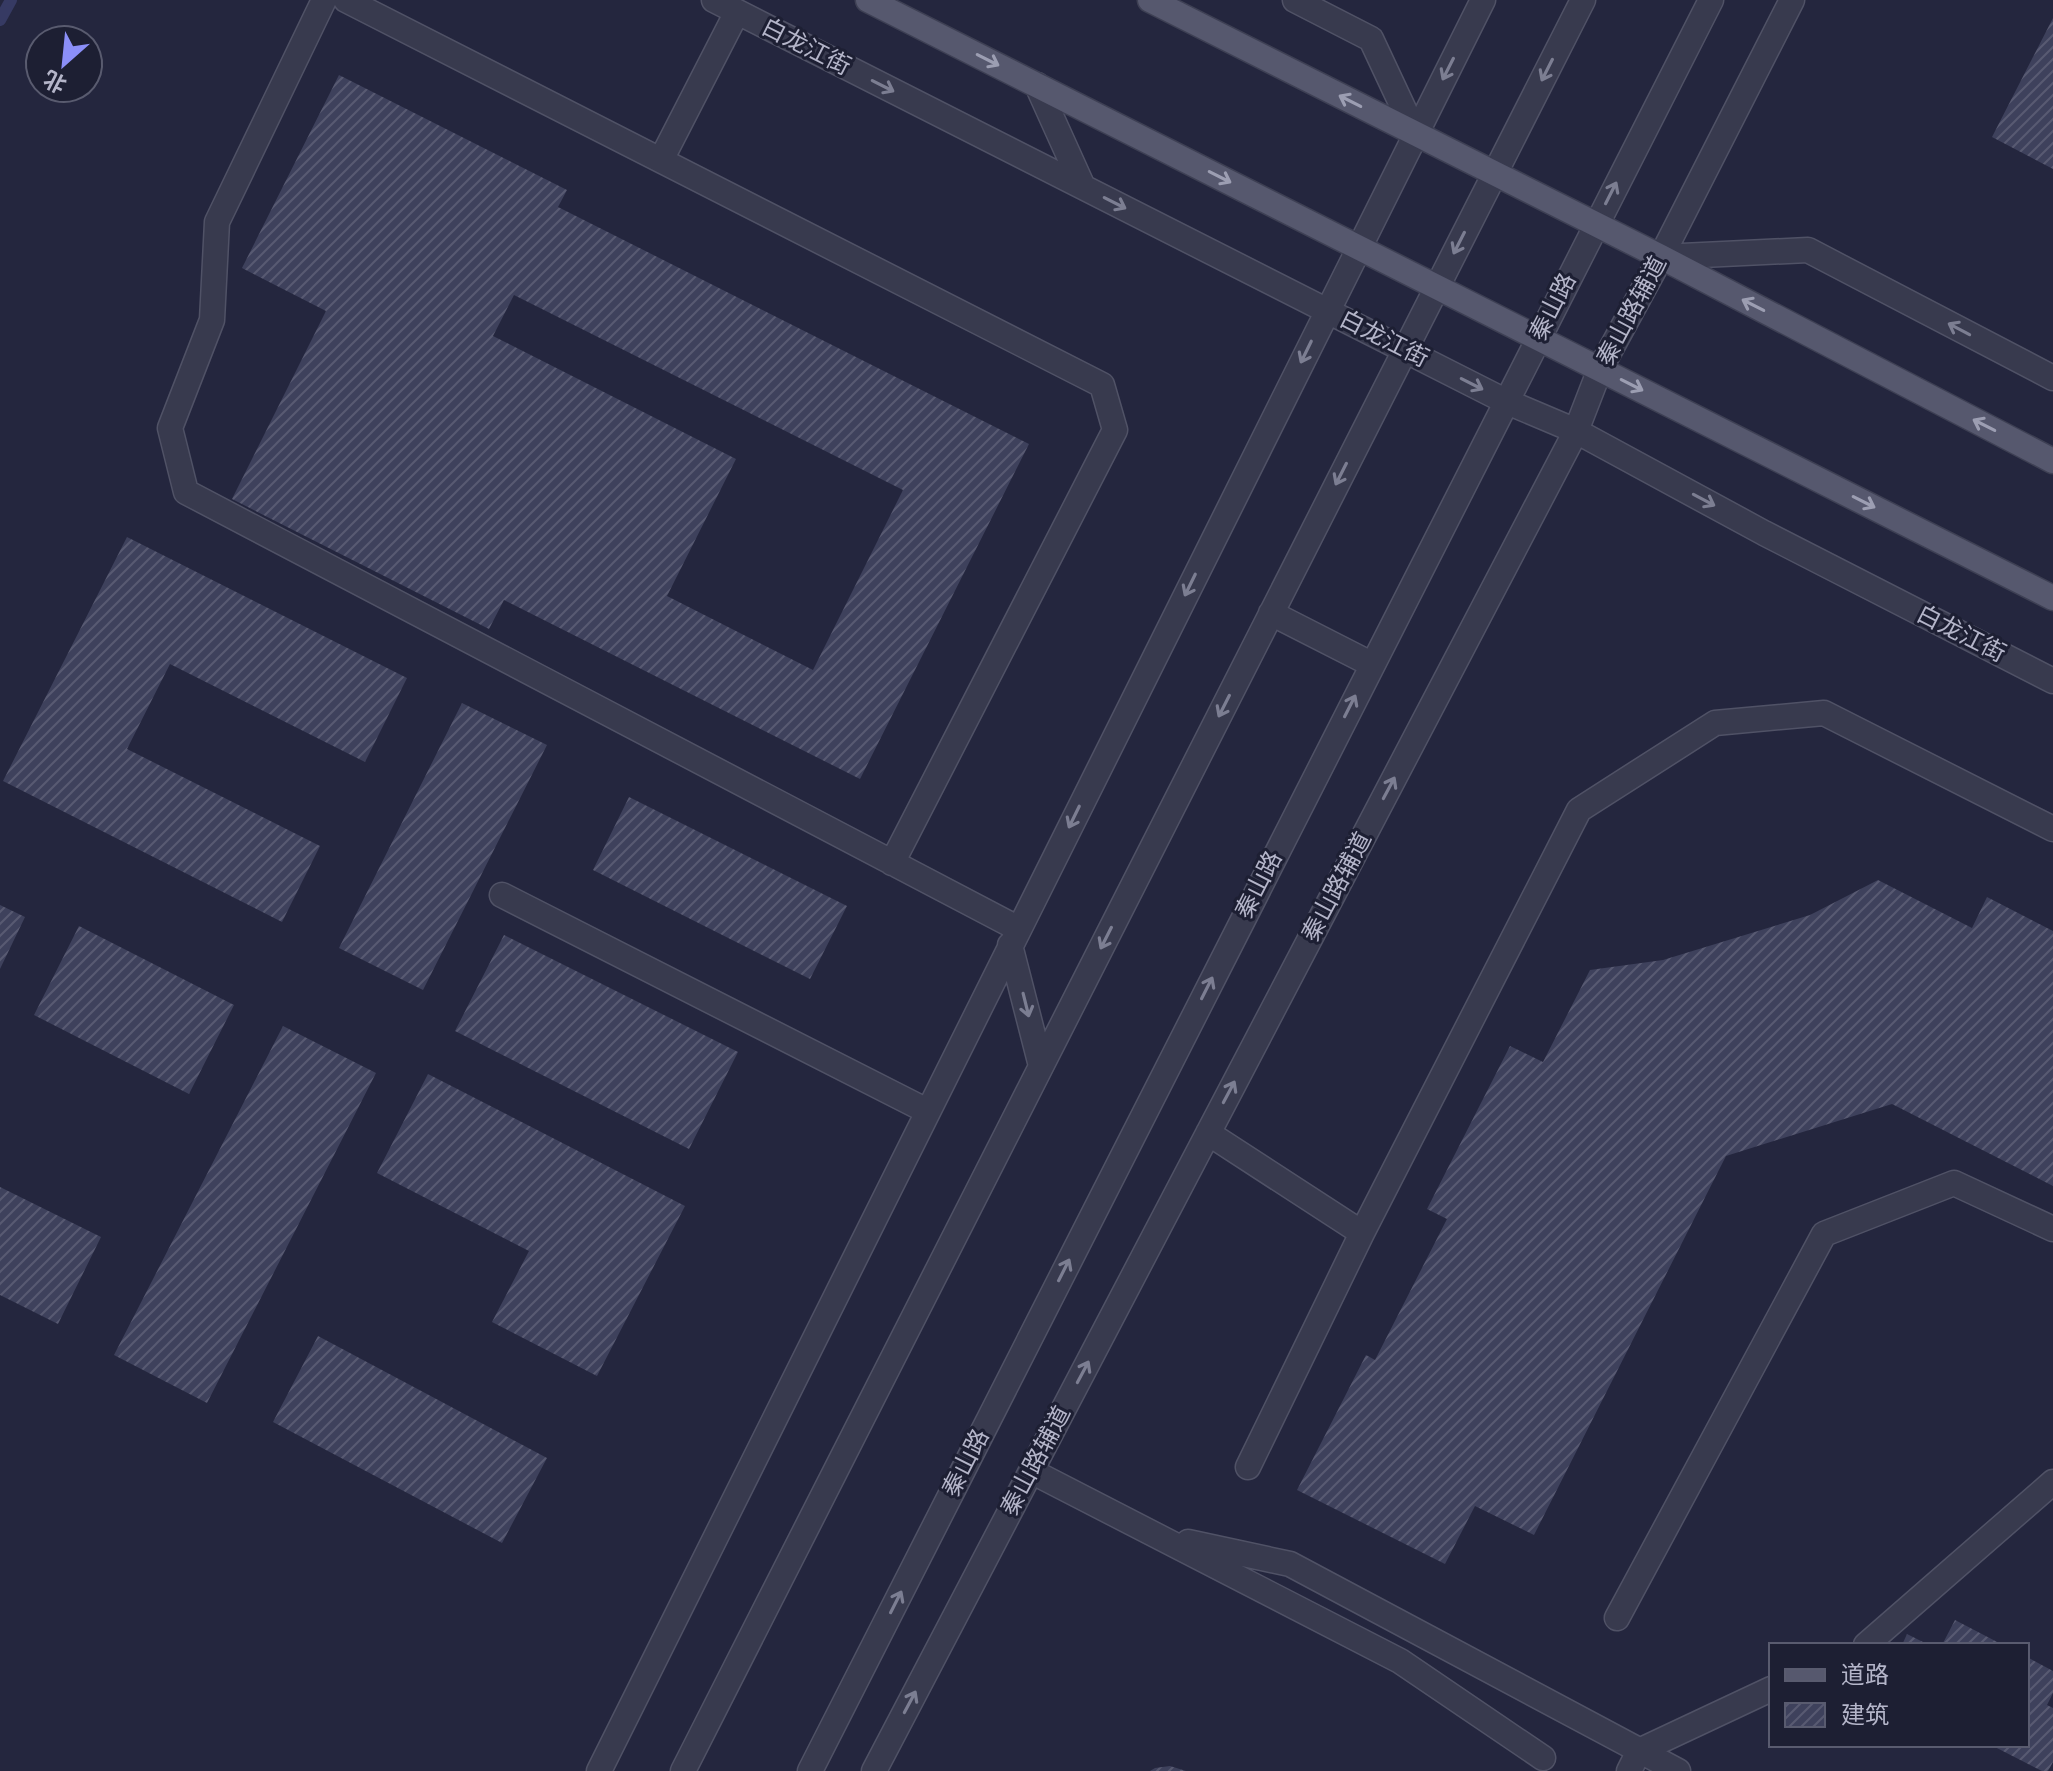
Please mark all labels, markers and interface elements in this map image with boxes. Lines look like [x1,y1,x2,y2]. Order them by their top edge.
street label: 白龙江街 [757,12,855,82]
north arrow [24,24,104,104]
one-way arrow [975,53,999,69]
one-way arrow [1439,57,1455,81]
one-way arrow [1539,57,1555,81]
text: 北 [40,64,71,98]
one-way arrow [871,78,895,94]
one-way arrow [1338,92,1362,108]
one-way arrow [1208,170,1232,185]
one-way arrow [1604,181,1620,205]
one-way arrow [1103,196,1127,211]
one-way arrow [1451,230,1467,254]
street label: 秦山路辅道 [1591,251,1673,371]
street label: 秦山路 [1524,268,1582,346]
one-way arrow [1742,297,1765,312]
street label: 白龙江街 [1335,304,1433,374]
one-way arrow [1948,321,1971,337]
one-way arrow [1298,339,1313,363]
one-way arrow [1460,377,1484,392]
one-way arrow [1619,378,1643,393]
one-way arrow [1972,416,1996,432]
one-way arrow [1333,462,1349,486]
one-way arrow [1692,493,1716,509]
one-way arrow [1851,495,1875,511]
one-way arrow [1182,572,1197,596]
street label: 白龙江街 [1912,599,2010,669]
one-way arrow [1215,694,1231,718]
one-way arrow [1343,695,1358,719]
one-way arrow [1382,776,1398,800]
one-way arrow [1066,805,1081,829]
street label: 秦山路辅道 [1296,827,1378,947]
street label: 秦山路 [1230,846,1288,924]
one-way arrow [1098,926,1113,950]
one-way arrow [1200,977,1215,1000]
one-way arrow [1019,992,1034,1018]
one-way arrow [1222,1081,1238,1105]
one-way arrow [1057,1258,1072,1282]
one-way arrow [1075,1361,1091,1385]
street label: 秦山路辅道 [995,1401,1077,1521]
street label: 秦山路 [937,1424,995,1502]
one-way arrow [888,1590,904,1614]
legend [1769,1643,2029,1747]
text: 道路 [1841,1661,1889,1690]
one-way arrow [903,1691,919,1714]
text: 建筑 [1841,1701,1889,1730]

